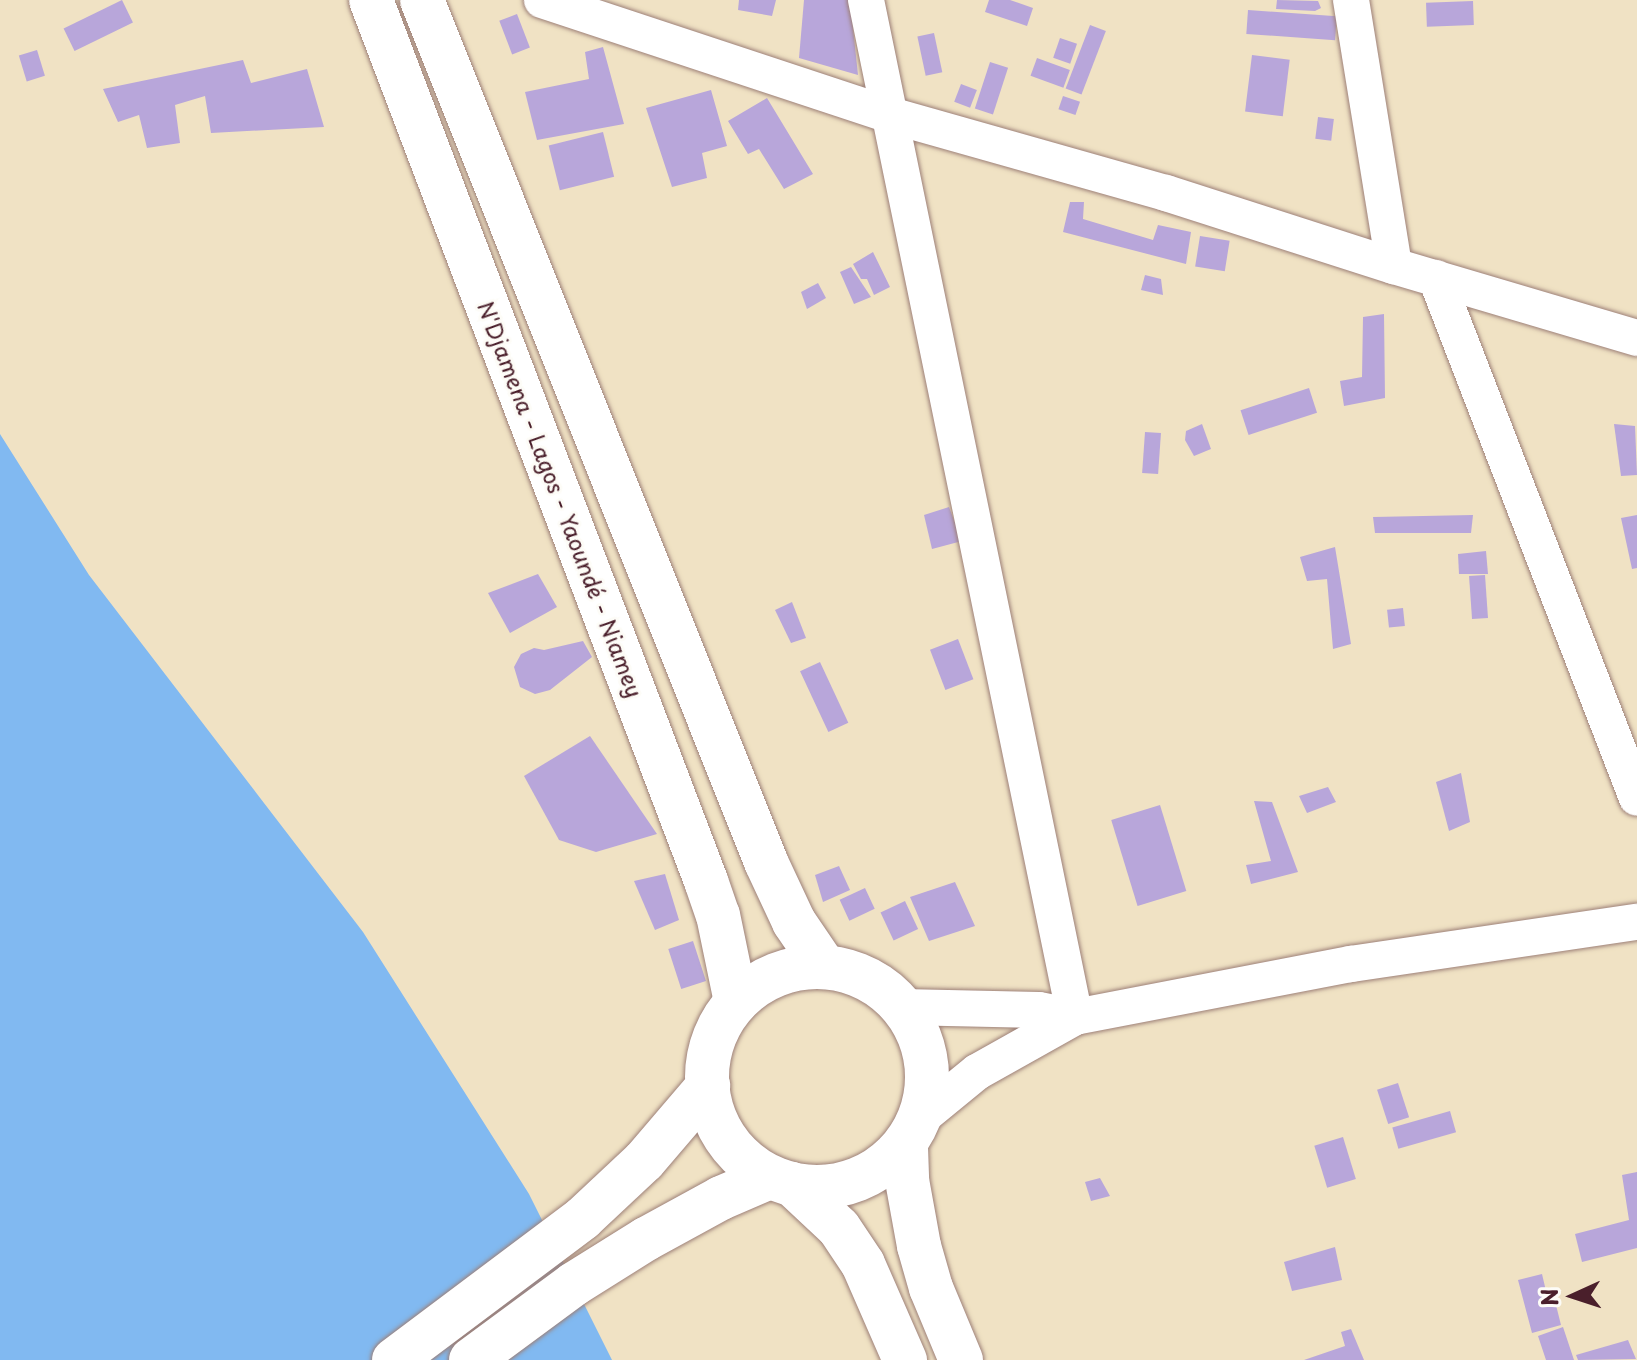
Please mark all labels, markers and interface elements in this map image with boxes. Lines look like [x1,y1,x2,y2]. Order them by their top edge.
street label: N'Djamena - Lagos - Yaoundé - Niamey [473,296,649,702]
north arrow [1533,1256,1613,1336]
text: N [1532,1288,1565,1307]

